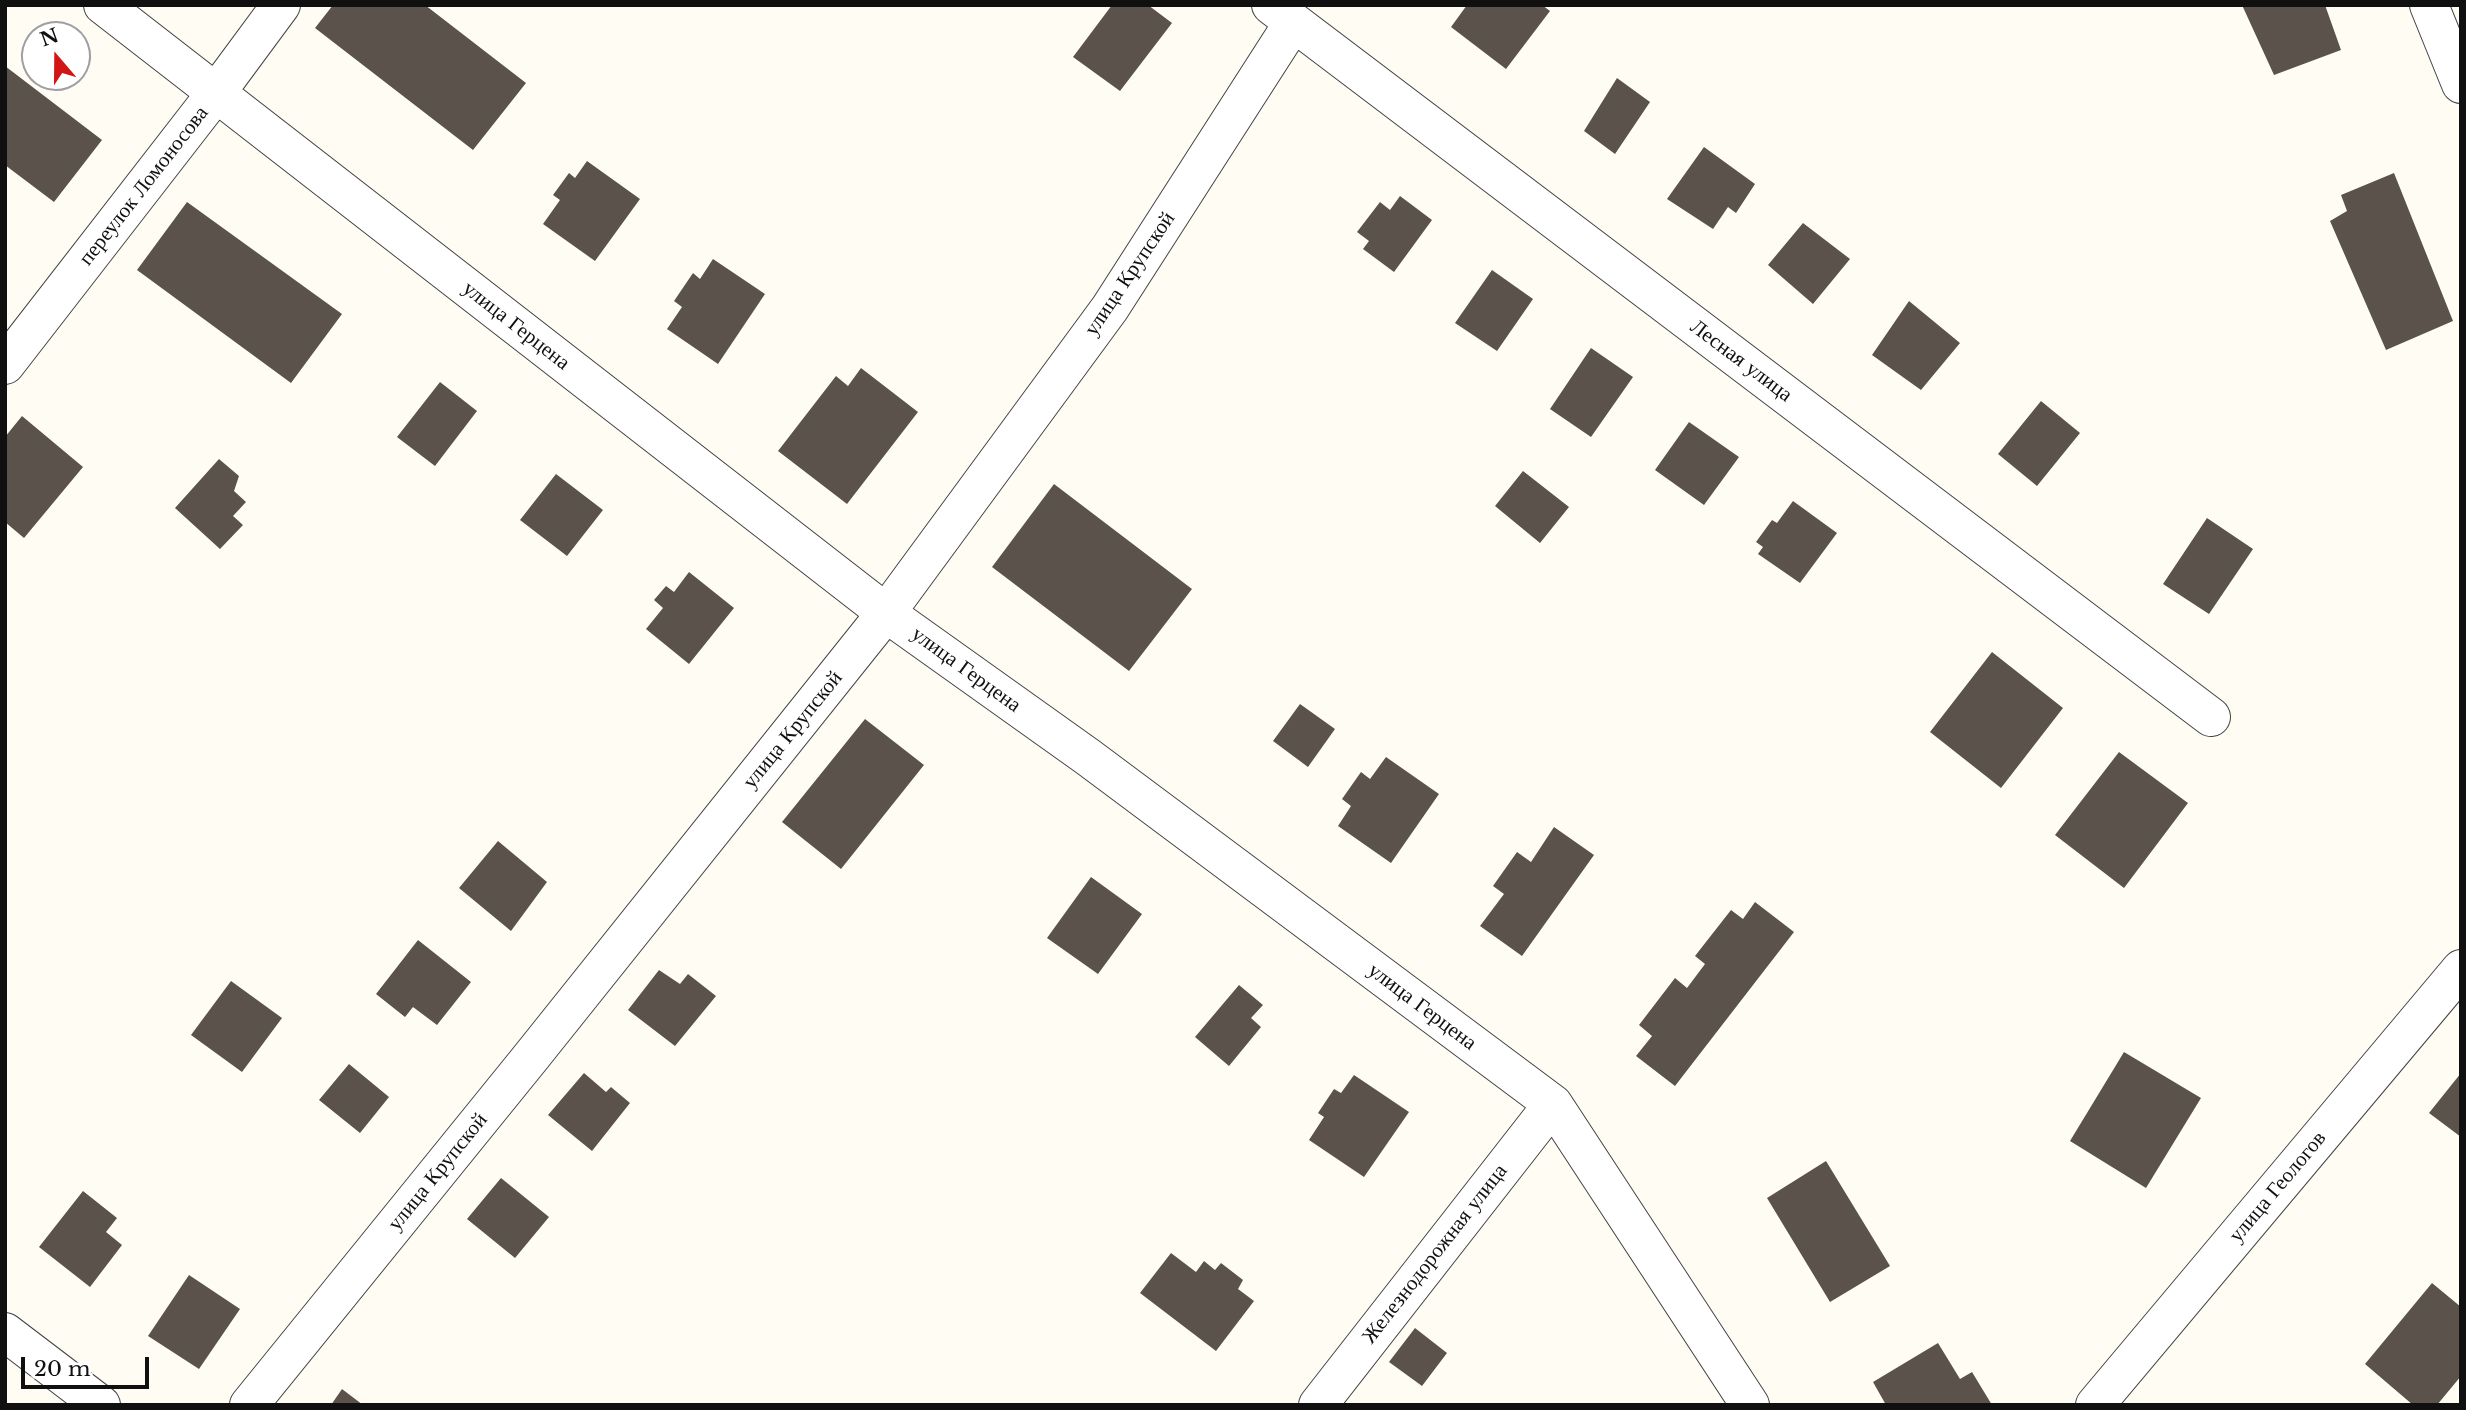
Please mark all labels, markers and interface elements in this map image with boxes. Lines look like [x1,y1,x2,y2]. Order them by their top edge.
north arrow [21,21,91,91]
text: N [37,24,62,52]
street label: переулок Ломоносова [74,101,214,271]
street label: улица Крупской [1079,207,1181,341]
street label: улица Герцена [457,276,575,376]
street label: Лесная улица [1685,314,1797,408]
street label: улица Герцена [906,622,1026,718]
street label: улица Крупской [738,666,848,794]
street label: улица Герцена [1363,958,1481,1056]
street label: улица Крупской [383,1108,493,1236]
street label: улица Геологов [2224,1126,2332,1248]
street label: Железнодорожная улица [1357,1159,1513,1349]
scale bar [24,1344,152,1388]
text: 20 m [34,1356,91,1382]

